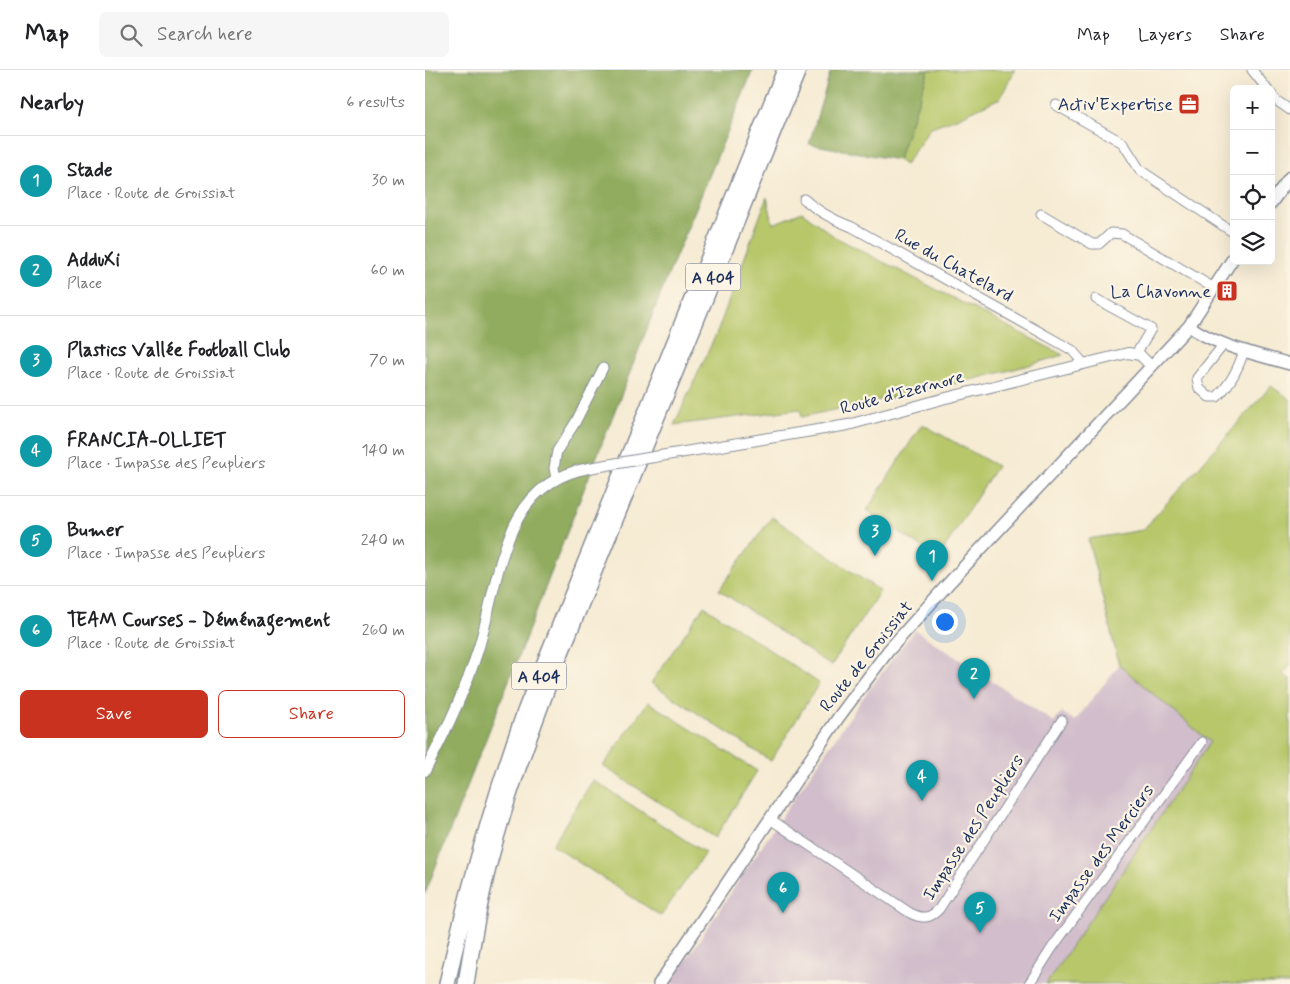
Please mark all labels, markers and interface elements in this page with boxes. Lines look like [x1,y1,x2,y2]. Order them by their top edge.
search box [99,12,449,57]
text: Map [25,19,69,50]
icon: search [117,21,145,49]
text: Search here [157,22,253,47]
text: Map [1077,23,1110,47]
text: Layers [1138,23,1192,47]
text: Share [1220,23,1265,47]
map controls [1230,85,1275,265]
button: + [1230,85,1275,130]
text: Nearby [20,89,84,117]
text: 6 results [346,92,405,113]
office icon: Activ'Expertise [1177,92,1201,116]
place label: Activ'Expertise [1058,93,1173,117]
button: − [1230,130,1275,175]
text: Stade [67,158,113,183]
text: 1 [32,170,40,191]
text: 30 m [372,170,405,191]
button: locate [1230,175,1275,220]
text: Place · Route de Groissiat [67,183,236,204]
button: layers [1230,220,1275,265]
street label: Rue du Chatelard [890,223,1017,308]
text: AdduXi [67,248,120,273]
text: 2 [32,260,40,281]
text: 60 m [371,260,405,281]
road number: A 404 [685,263,741,290]
text: Place [67,273,102,294]
building icon: La Chavonne [1215,279,1239,303]
place label: La Chavonne [1111,280,1211,304]
text: Plastics Vallée Football Club [67,338,290,363]
text: 3 [32,350,40,371]
text: 70 m [369,350,405,371]
text: Place · Route de Groissiat [67,363,236,384]
street label: Route d'Izernore [838,365,967,421]
text: FRANCIA-OLLIET [67,428,227,453]
text: 4 [31,440,41,461]
text: 140 m [361,440,405,461]
text: Place · Impasse des Peupliers [67,453,265,474]
pin: 3 [859,515,891,556]
text: Bumer [67,518,123,543]
text: 5 [31,530,41,551]
text: 240 m [361,530,405,551]
pin: 1 [916,540,948,581]
text: Place · Impasse des Peupliers [67,543,265,564]
street label: Route de Groissiat [815,596,919,717]
text: TEAM Courses - Déménagement [67,608,330,633]
your location [932,609,958,635]
text: 6 [32,620,40,641]
text: 260 m [362,620,405,641]
text: Place · Route de Groissiat [67,633,236,654]
pin: 2 [958,658,990,699]
road number: A 404 [511,662,567,690]
button: Save [20,690,208,738]
button: Share [218,690,405,738]
street label: Impasse des Peupliers [918,750,1030,905]
pin: 4 [906,760,938,801]
street label: Impasse des Merciers [1044,780,1160,927]
pin: 6 [767,872,799,913]
pin: 5 [964,892,996,933]

